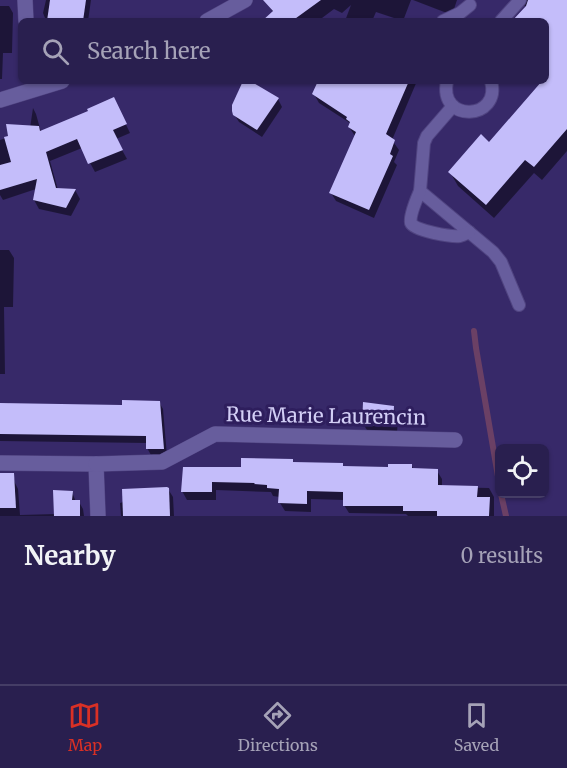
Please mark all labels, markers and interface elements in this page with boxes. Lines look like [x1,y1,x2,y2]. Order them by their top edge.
search box [18,18,549,84]
icon: search [39,35,72,68]
text: Search here [87,37,210,65]
street label: Rue Marie Laurencin [226,401,426,430]
map controls [495,444,549,498]
button: locate [495,444,549,498]
text: Nearby [24,539,116,572]
text: 0 results [460,543,543,568]
tab: Map [68,699,102,755]
tab: Directions [238,699,318,755]
tab: Saved [454,699,499,755]

